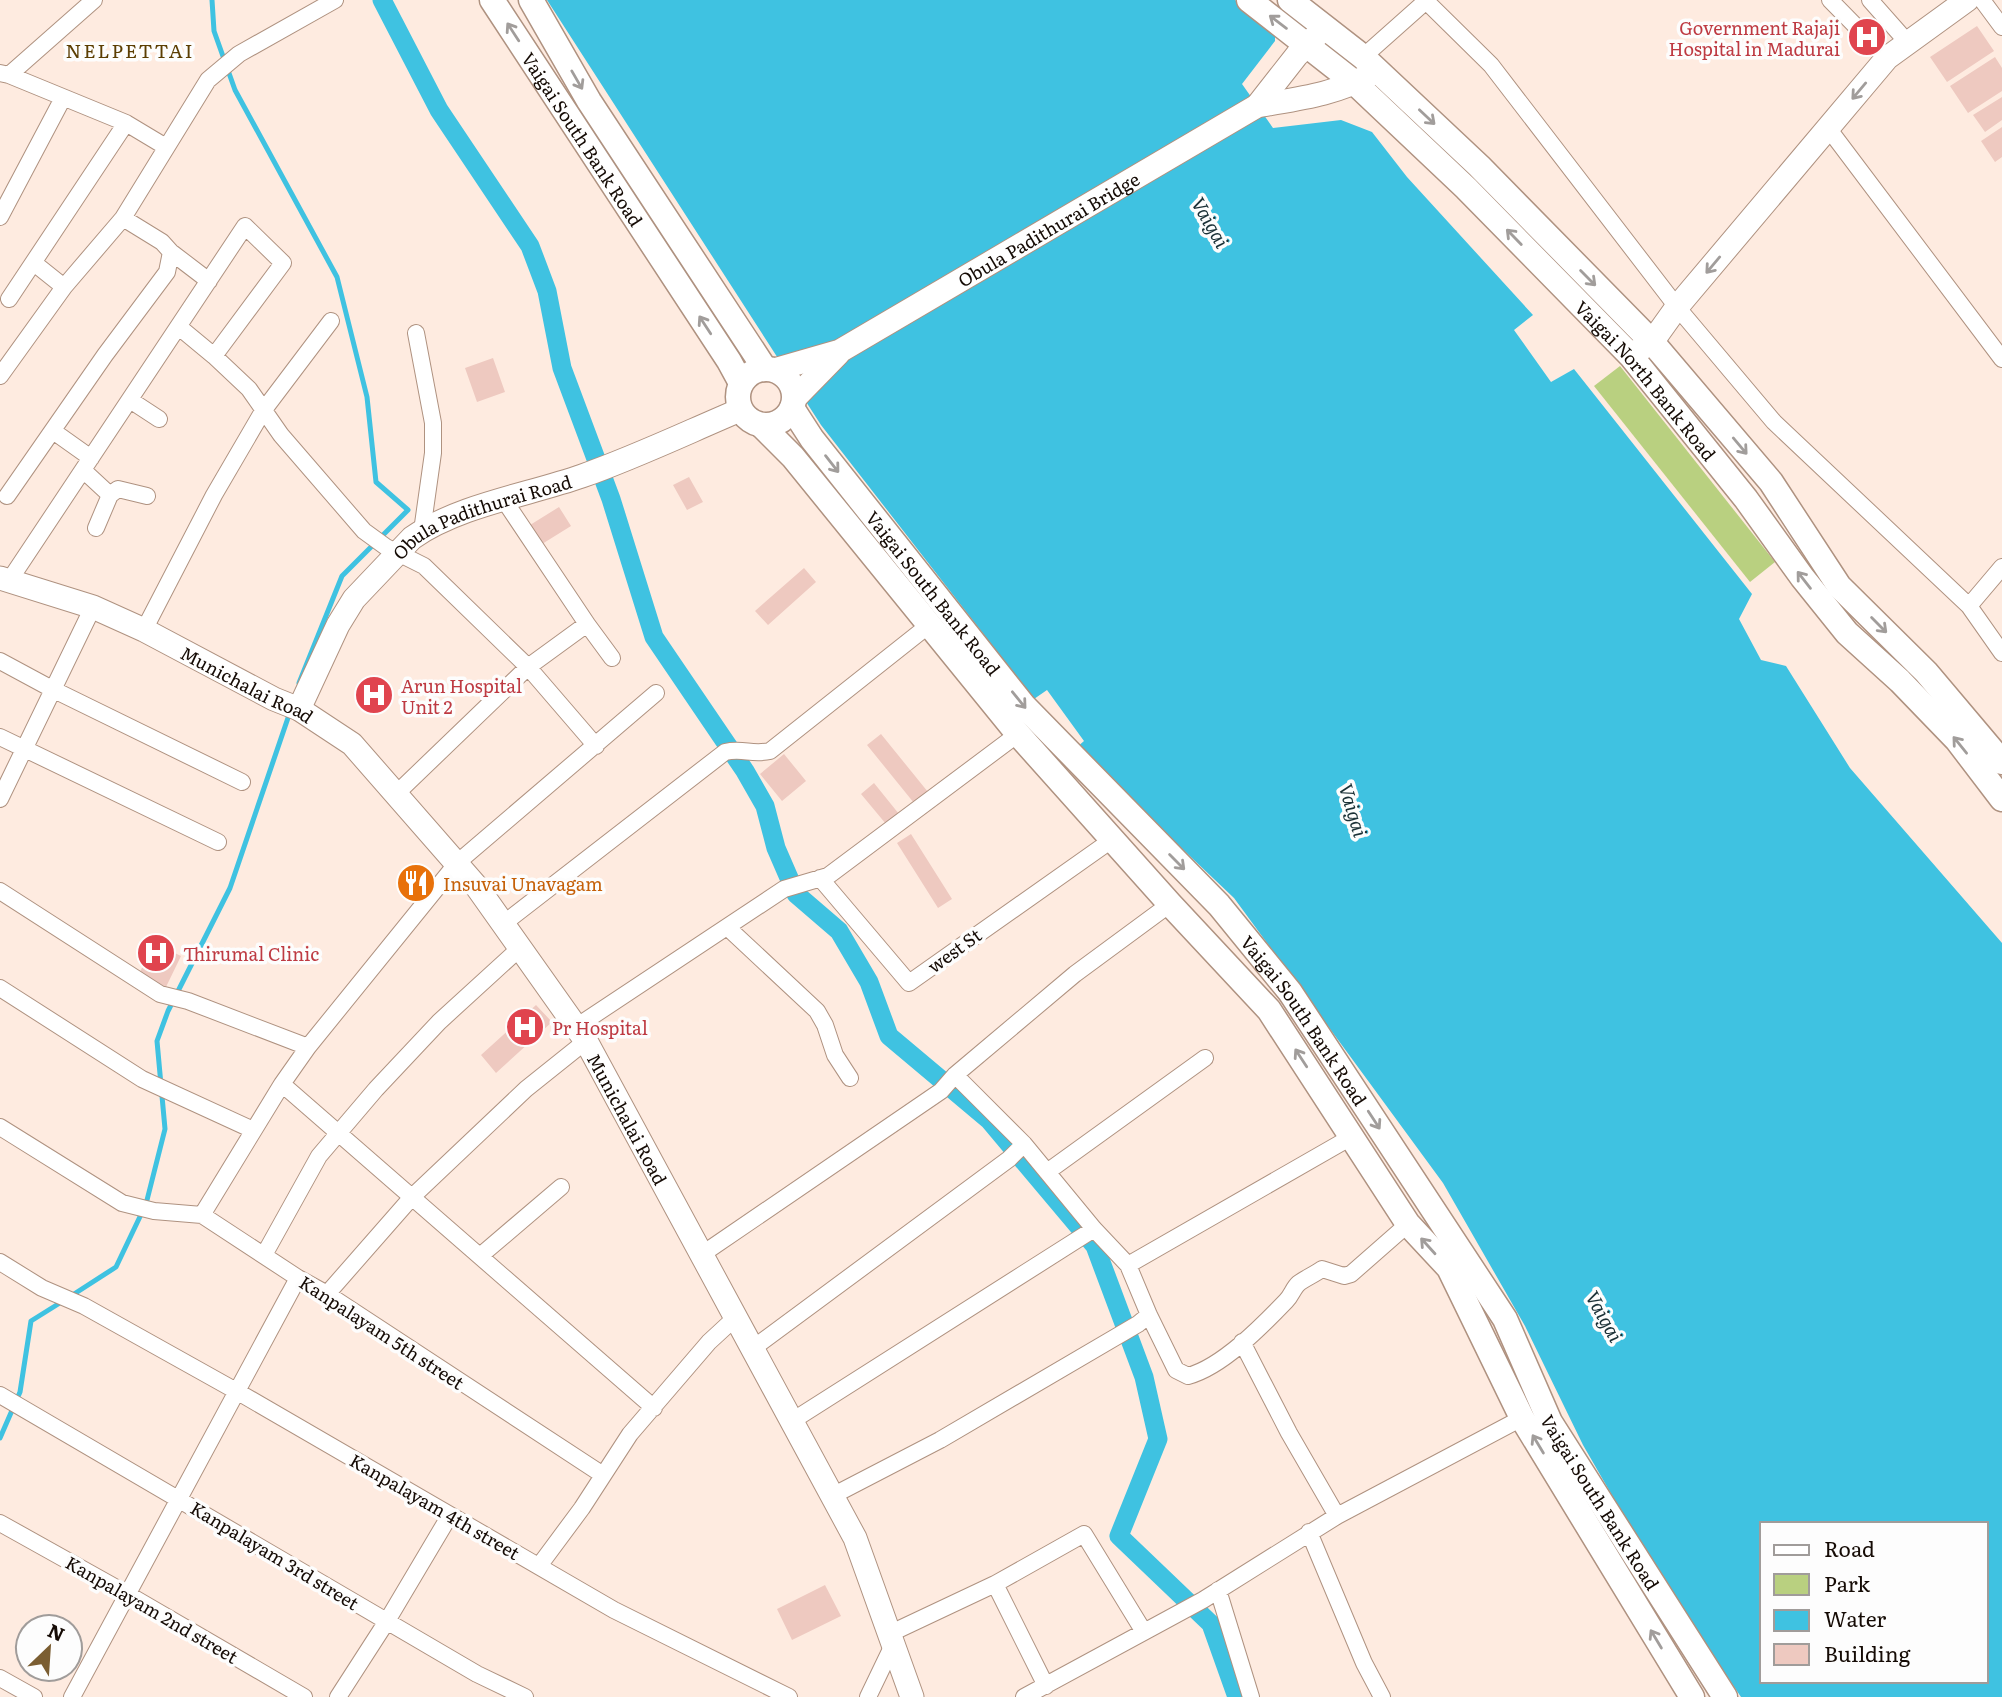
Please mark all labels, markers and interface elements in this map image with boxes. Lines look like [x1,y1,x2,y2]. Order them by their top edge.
place label: Government Rajaji Hospital in Madurai [1668,14,1840,62]
one-way arrow [1269,15,1288,30]
hospital icon: Government Rajaji Hospital in Madurai [1846,16,1888,58]
one-way arrow [506,23,521,42]
district label: NELPETTAI [66,36,194,64]
street label: Vaigai South Bank Road [516,46,650,231]
one-way arrow [570,70,584,90]
one-way arrow [1851,82,1867,100]
one-way arrow [1418,109,1436,125]
street label: Obula Padithurai Bridge [952,165,1144,293]
water label: Vaigai [1185,191,1237,253]
one-way arrow [1506,229,1523,246]
one-way arrow [1705,255,1720,273]
one-way arrow [1579,269,1596,286]
street label: Vaigai North Bank Road [1569,294,1723,466]
one-way arrow [698,316,713,335]
one-way arrow [1732,437,1748,455]
one-way arrow [824,454,839,472]
street label: Obula Padithurai Road [385,467,575,565]
street label: Vaigai South Bank Road [860,504,1008,681]
one-way arrow [1797,571,1812,590]
one-way arrow [1871,617,1888,634]
street label: Munichalai Road [176,639,319,729]
place label: Arun Hospital Unit 2 [401,672,522,720]
hospital icon: Arun Hospital Unit 2 [353,674,395,716]
one-way arrow [1011,690,1026,708]
one-way arrow [1952,737,1968,755]
water label: Vaigai [1333,780,1375,840]
one-way arrow [1169,854,1186,871]
restaurant icon: Insuvai Unavagam [395,862,437,904]
place label: Insuvai Unavagam [443,870,603,897]
street label: west St [921,921,987,979]
street label: Vaigai South Bank Road [1235,929,1374,1111]
hospital icon: Thirumal Clinic [135,932,177,974]
place label: Thirumal Clinic [183,940,319,967]
hospital icon: Pr Hospital [504,1006,546,1048]
place label: Pr Hospital [552,1014,648,1041]
street label: Munichalai Road [581,1048,675,1189]
one-way arrow [1294,1049,1308,1068]
one-way arrow [1368,1110,1382,1130]
one-way arrow [1420,1238,1437,1255]
street label: Kanpalayam 5th street [294,1269,470,1396]
water label: Vaigai [1580,1285,1631,1347]
street label: Vaigai South Bank Road [1535,1410,1667,1595]
one-way arrow [1531,1435,1545,1455]
street label: Kanpalayam 4th street [345,1446,526,1566]
street label: Kanpalayam 3rd street [186,1494,365,1616]
legend [1760,1522,1988,1683]
text: Road [1824,1532,1875,1563]
street label: Kanpalayam 2nd street [61,1549,244,1670]
text: Park [1824,1567,1870,1598]
text: Water [1824,1602,1886,1633]
north arrow [14,1613,84,1683]
text: N [43,1616,70,1648]
one-way arrow [1649,1629,1663,1649]
text: Building [1824,1637,1911,1668]

